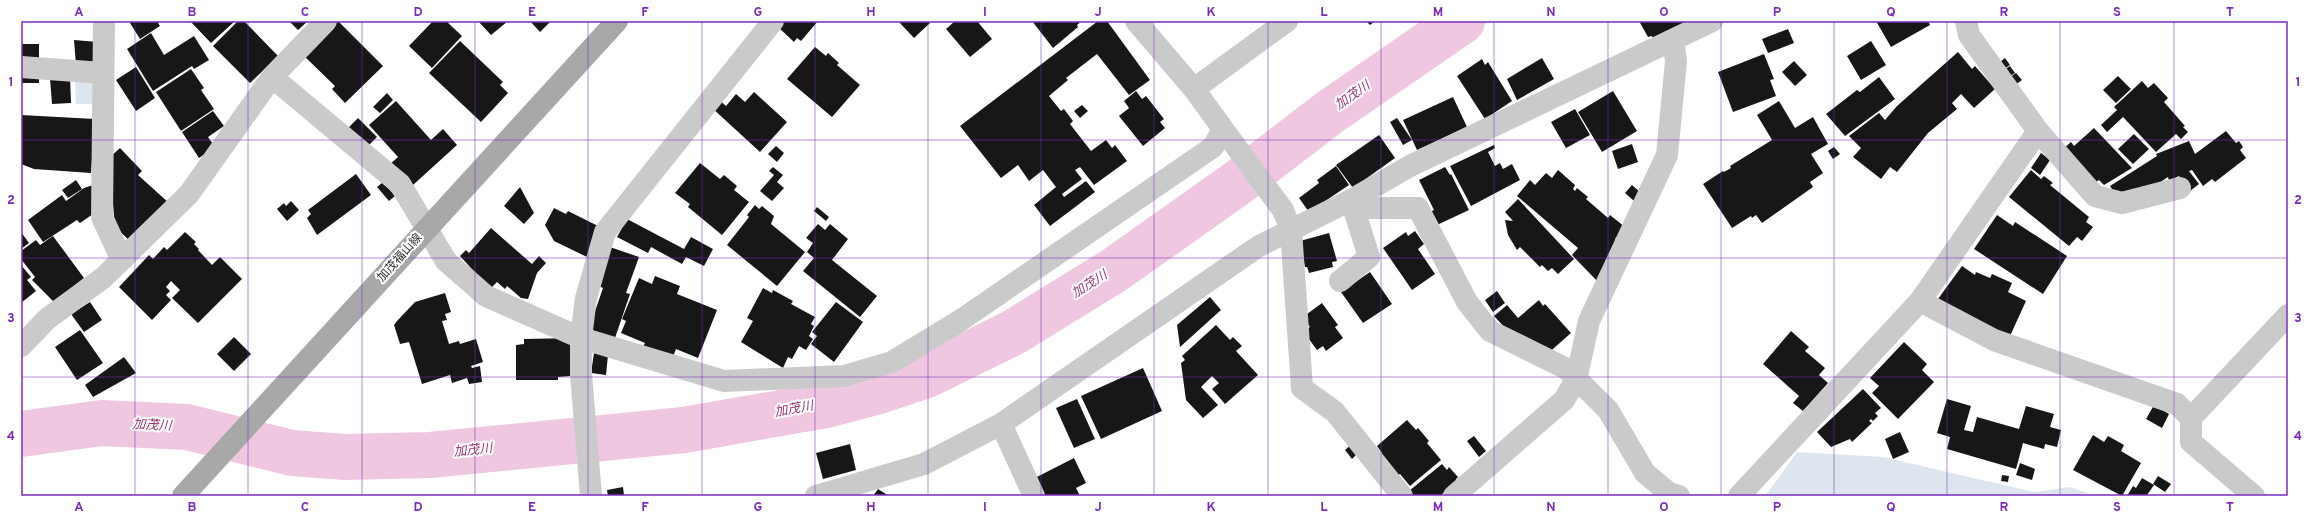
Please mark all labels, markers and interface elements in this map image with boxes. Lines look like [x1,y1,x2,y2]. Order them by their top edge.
text: A [74,5,84,21]
text: B [188,5,197,21]
text: C [301,5,309,21]
text: D [413,5,423,21]
text: E [528,5,536,21]
text: F [641,5,649,21]
text: G [754,5,763,21]
text: H [866,5,876,21]
text: I [983,5,987,21]
text: J [1094,5,1102,21]
text: K [1206,5,1216,21]
text: L [1320,5,1328,21]
text: M [1433,5,1443,21]
text: N [1546,5,1556,21]
text: O [1659,5,1669,21]
text: P [1773,5,1782,21]
text: Q [1886,5,1896,21]
text: R [2000,5,2009,21]
text: S [2113,5,2121,21]
text: T [2226,5,2234,21]
text: 1 [8,75,14,91]
text: 1 [2295,75,2301,91]
water label: 加茂川 [1332,77,1375,114]
text: 2 [7,193,15,209]
text: 2 [2294,193,2302,209]
street label: 加茂福山線 [374,230,426,286]
water label: 加茂川 [1069,267,1112,302]
text: 3 [7,311,15,327]
text: 3 [2294,311,2302,327]
water label: 加茂川 [773,398,817,421]
water label: 加茂川 [132,417,174,435]
text: 4 [7,429,15,445]
text: 4 [2294,429,2302,445]
water label: 加茂川 [453,441,495,461]
text: A [74,500,84,516]
text: B [188,500,197,516]
text: C [301,500,309,516]
text: D [413,500,423,516]
text: E [528,500,536,516]
text: F [641,500,649,516]
text: G [754,500,763,516]
text: H [866,500,876,516]
text: I [983,500,987,516]
text: J [1094,500,1102,516]
text: K [1206,500,1216,516]
text: L [1320,500,1328,516]
text: M [1433,500,1443,516]
text: N [1546,500,1556,516]
text: O [1659,500,1669,516]
text: P [1773,500,1782,516]
text: Q [1886,500,1896,516]
text: R [2000,500,2009,516]
text: S [2113,500,2121,516]
text: T [2226,500,2234,516]

